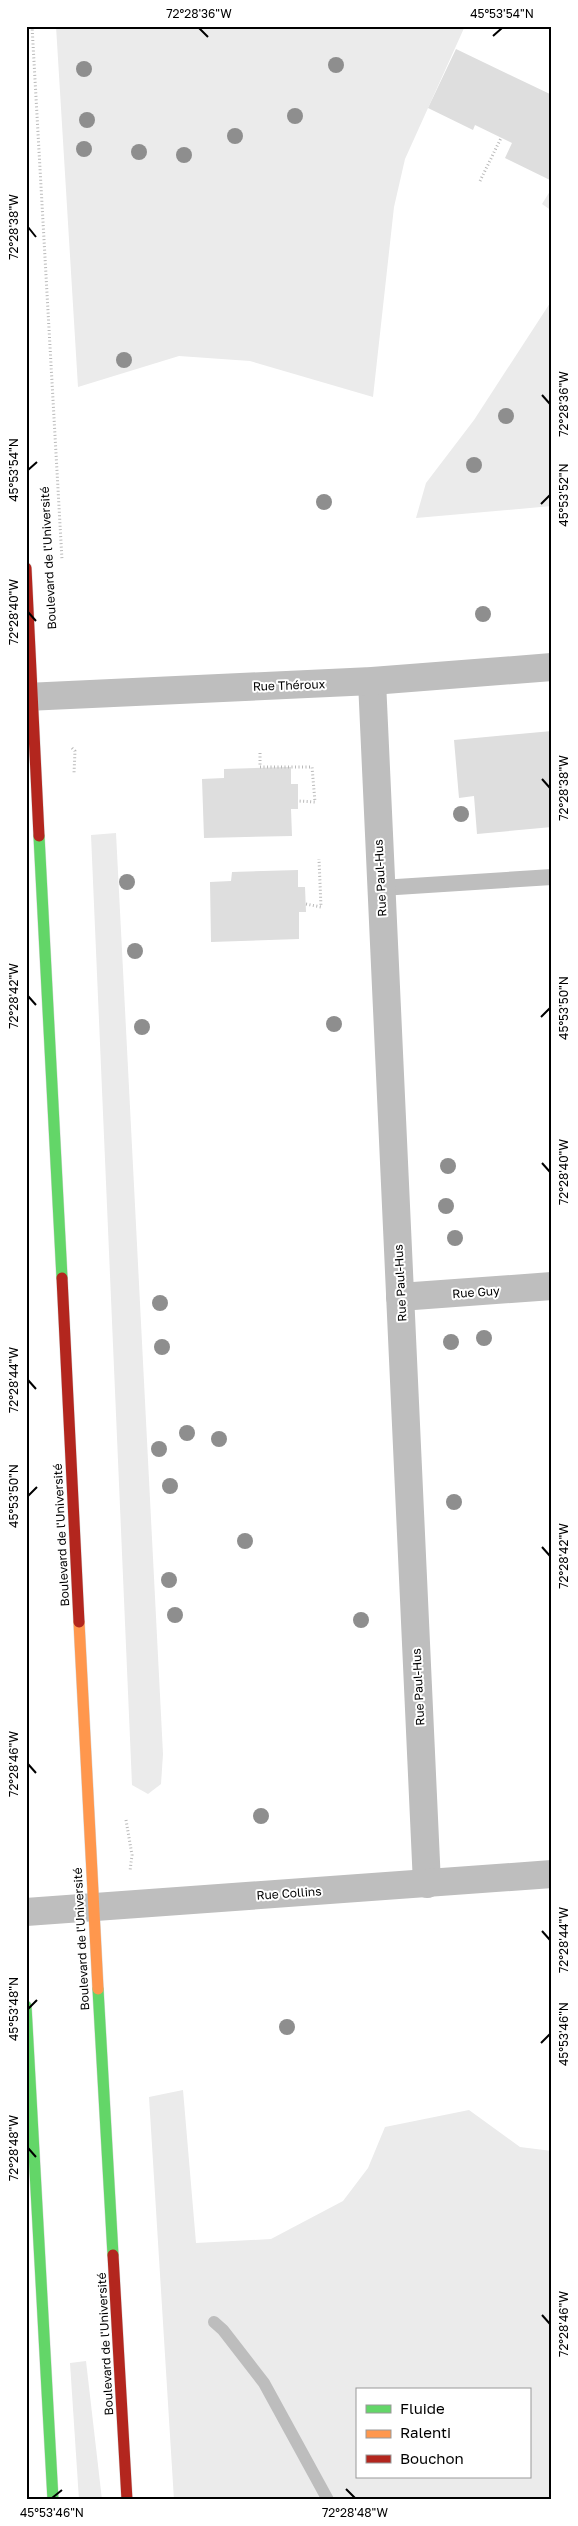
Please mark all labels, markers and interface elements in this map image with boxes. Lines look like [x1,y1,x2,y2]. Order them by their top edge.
text: 72°28'36"W [166,6,232,21]
text: 45°53'54"N [470,6,534,21]
text: 72°28'38"W [6,194,21,260]
text: 72°28'36"W [556,371,571,437]
text: 45°53'54"N [6,438,21,502]
text: 45°53'52"N [556,463,571,527]
street label: Boulevard de l'Université [37,486,59,630]
text: 72°28'40"W [6,578,21,645]
street label: Rue Théroux [252,676,326,694]
text: 72°28'38"W [556,755,571,821]
street label: Rue Paul-Hus [370,839,390,917]
text: 72°28'42"W [6,963,21,1029]
text: 45°53'50"N [556,976,571,1040]
text: 72°28'40"W [556,1138,571,1205]
street label: Rue Paul-Hus [390,1244,410,1322]
street label: Rue Guy [452,1283,501,1301]
text: 72°28'44"W [6,1347,21,1413]
street label: Boulevard de l'Université [50,1463,72,1607]
text: 45°53'50"N [6,1464,21,1528]
text: 72°28'42"W [556,1523,571,1589]
street label: Rue Paul-Hus [408,1648,428,1726]
text: 72°28'46"W [6,1731,21,1797]
street label: Boulevard de l'Université [70,1867,92,2011]
street label: Rue Collins [256,1883,322,1903]
text: 72°28'44"W [556,1907,571,1973]
text: 45°53'48"N [6,1977,21,2041]
text: 45°53'46"N [556,2002,571,2066]
text: 72°28'48"W [6,2115,21,2181]
street label: Boulevard de l'Université [94,2272,116,2416]
text: 72°28'46"W [556,2291,571,2357]
legend [356,2388,530,2478]
text: Fluide [400,2399,445,2417]
text: Ralenti [400,2423,451,2441]
text: Bouchon [400,2449,464,2467]
text: 45°53'46"N [20,2505,84,2520]
text: 72°28'48"W [322,2505,388,2520]

